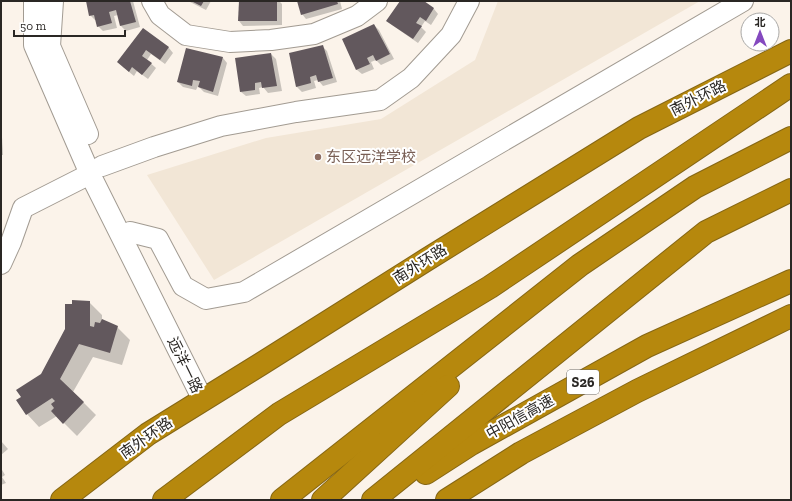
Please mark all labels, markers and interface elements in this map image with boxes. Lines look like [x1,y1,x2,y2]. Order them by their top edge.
scale bar [14,12,125,38]
north arrow [740,12,780,52]
text: 北 [755,16,766,29]
text: 50 m [20,19,47,33]
street label: 南外环路 [667,76,729,120]
place label: 东区远洋学校 [326,148,416,166]
marker: 东区远洋学校 [313,152,323,162]
street label: 南外环路 [390,240,450,288]
street label: 远洋一路 [164,334,206,396]
road number: S26 [567,370,599,394]
street label: 中阳信高速 [483,391,557,443]
street label: 南外环路 [116,413,176,463]

